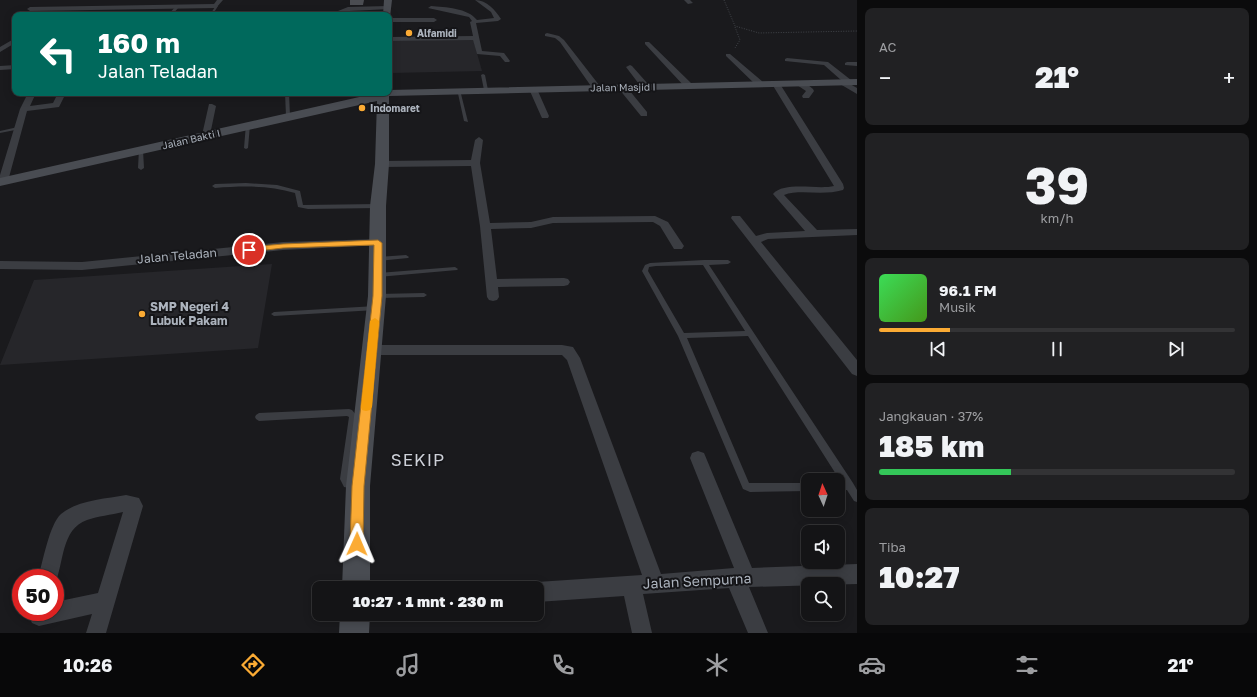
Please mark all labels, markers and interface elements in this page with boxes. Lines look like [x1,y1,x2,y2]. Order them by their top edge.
text: 160 m [98,26,180,59]
place label: Alfamidi [417,27,457,39]
icon: left [32,28,84,80]
marker: Alfamidi [404,28,414,38]
text: AC [879,39,896,55]
text: 21° [1035,59,1079,95]
text: Jalan Teladan [98,60,218,82]
text: − [879,64,891,91]
text: + [1223,64,1235,91]
street label: Jalan Masjid I [590,80,656,94]
place label: Indomaret [370,102,420,114]
marker: Indomaret [357,103,367,113]
street label: Jalan Bakti I [161,126,221,152]
text: 39 [1025,153,1089,215]
text: km/h [1040,210,1074,226]
pin [232,233,266,267]
icon: arrive [238,239,260,261]
street label: Jalan Teladan [136,245,217,266]
text: 96.1 FM [939,281,997,299]
place label: SMP Negeri 4 Lubuk Pakam [150,299,229,328]
text: Musik [939,299,976,315]
marker: SMP Negeri 4 Lubuk Pakam [137,309,147,319]
icon: previous [927,338,949,360]
icon: pause [1046,338,1068,360]
icon: next [1165,338,1187,360]
text: Jangkauan · 37% [879,408,983,424]
text: 185 km [879,428,984,464]
district label: SEKIP [391,449,445,470]
north arrow [801,473,845,517]
map controls [801,473,845,621]
position arrow [336,523,378,565]
button: sound [801,525,845,569]
text: Tiba [879,539,906,555]
text: 10:27 [879,559,960,595]
speed limit sign: 50 [12,569,64,621]
street label: Jalan Sempurna [642,569,752,592]
button: search [801,577,845,621]
text: 10:27 · 1 mnt · 230 m [353,592,503,610]
icon: directions [239,651,267,679]
icon: music [394,651,422,679]
icon: phone [549,651,577,679]
icon: climate [703,651,731,679]
icon: car [858,651,886,679]
icon: filters [1013,651,1041,679]
text: 10:26 [63,654,113,676]
text: 21° [1168,654,1194,676]

